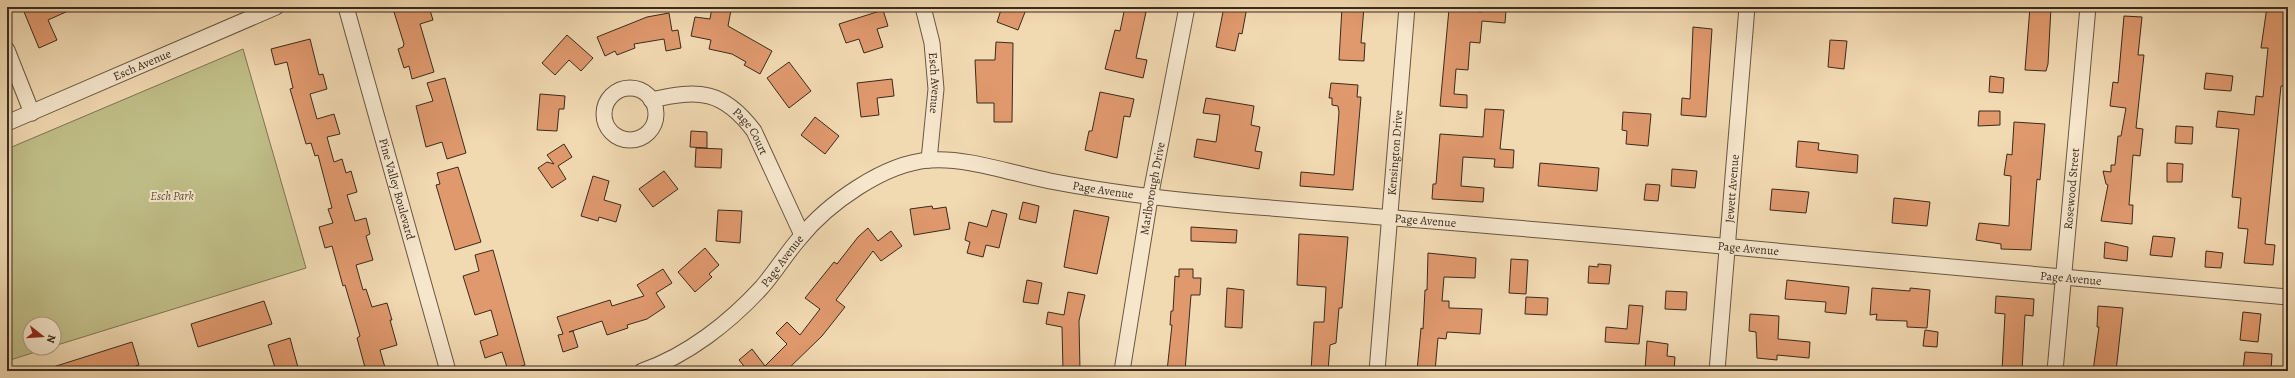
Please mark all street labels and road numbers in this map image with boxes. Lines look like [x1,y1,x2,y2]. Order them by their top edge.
street label: Esch Avenue [111,45,173,84]
street label: Esch Avenue [925,51,944,114]
street label: Page Court [729,104,772,157]
street label: Kensington Drive [1383,109,1406,196]
street label: Pine Valley Boulevard [375,136,419,242]
street label: Marlborough Drive [1136,141,1169,236]
street label: Rosewood Street [2060,147,2083,230]
street label: Jewett Avenue [1721,154,1743,223]
street label: Page Avenue [1071,177,1134,202]
street label: Page Avenue [1394,210,1457,231]
street label: Page Avenue [757,231,807,290]
street label: Page Avenue [1717,238,1780,259]
street label: Page Avenue [2039,268,2102,289]

